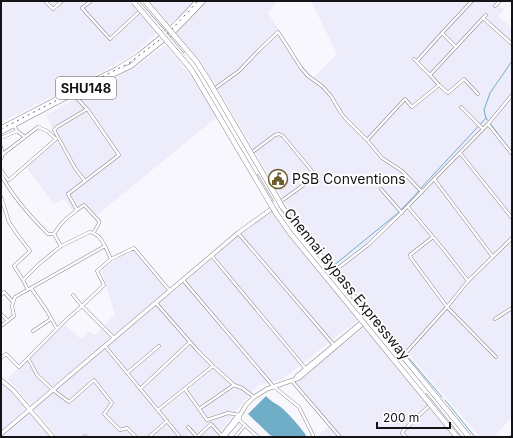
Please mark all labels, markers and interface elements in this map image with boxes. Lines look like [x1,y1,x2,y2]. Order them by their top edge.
road number: SHU148 [56,77,116,99]
public building icon: PSB Conventions [267,168,289,190]
place label: PSB Conventions [292,170,406,187]
street label: Chennai Bypass Expressway [281,204,414,363]
scale bar [377,404,450,430]
text: 200 m [383,410,419,425]

